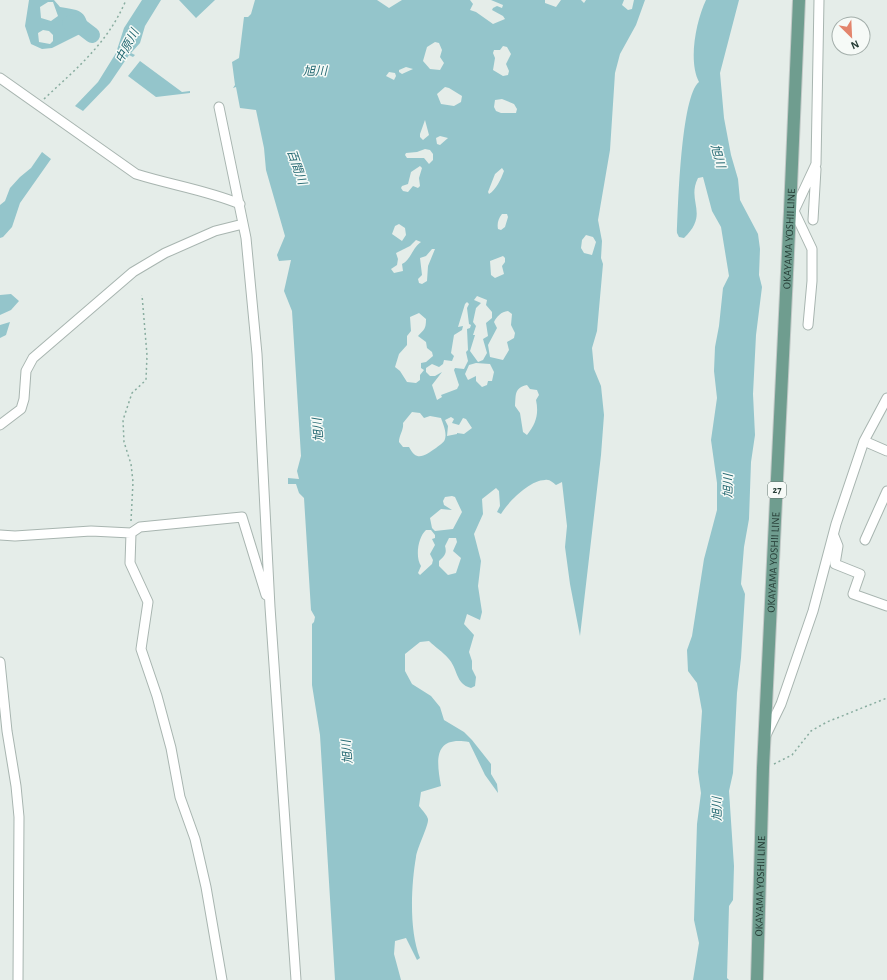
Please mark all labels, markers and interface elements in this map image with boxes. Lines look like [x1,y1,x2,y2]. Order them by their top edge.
north arrow [831,16,871,56]
water label: 中原川 [112,25,142,65]
text: N [849,38,861,51]
water label: 旭川 [303,64,329,77]
water label: 旭川 [709,143,728,171]
water label: 百間川 [285,148,309,188]
street label: OKAYAMA YOSHII LINE [781,188,796,289]
water label: 旭川 [310,416,325,443]
water label: 旭川 [721,472,734,498]
road number: 27 [768,482,786,498]
street label: OKAYAMA YOSHII LINE [765,511,781,613]
water label: 旭川 [339,738,354,765]
water label: 旭川 [710,795,723,821]
street label: OKAYAMA YOSHII LINE [753,835,767,936]

